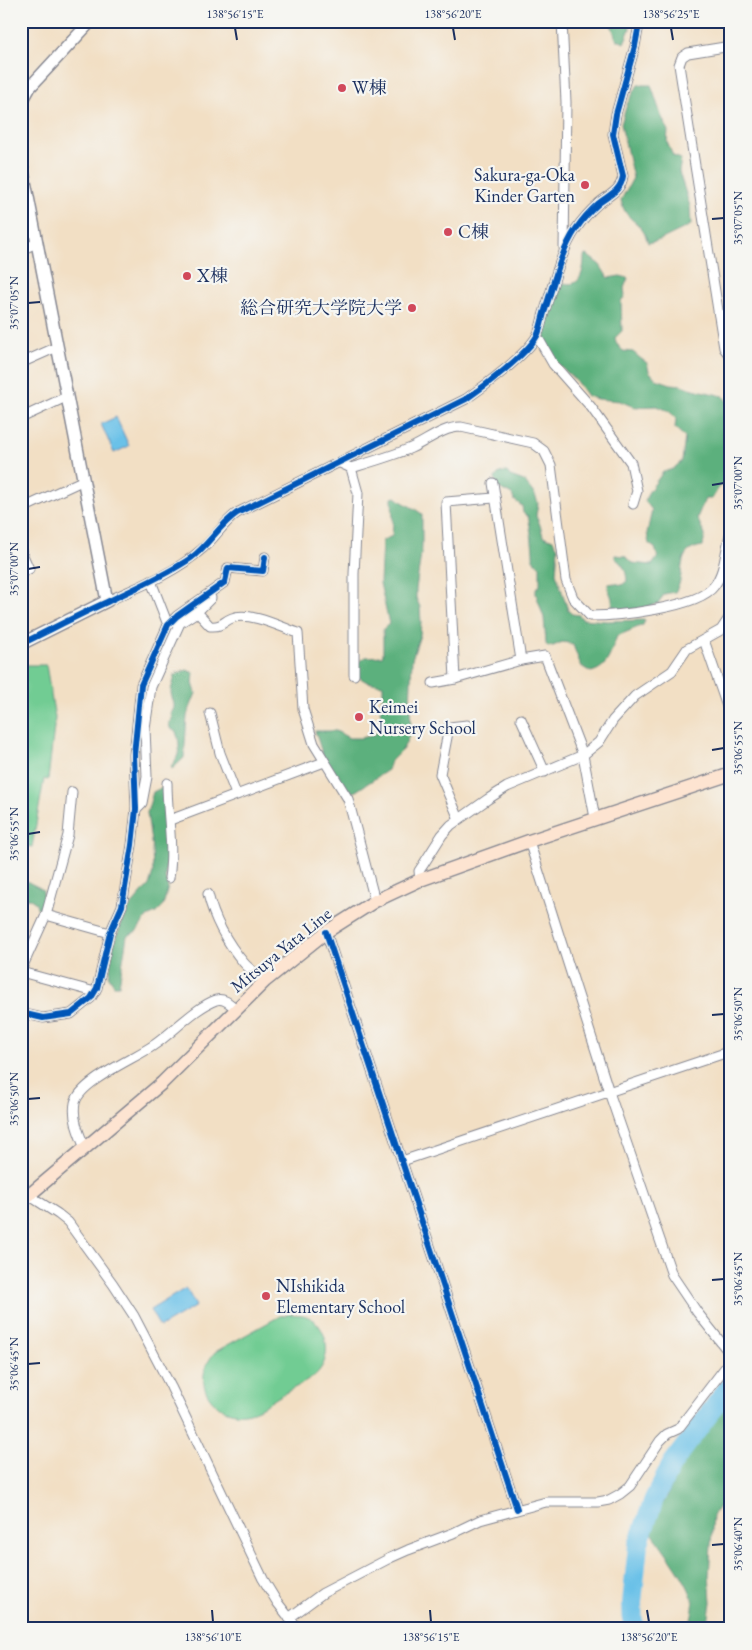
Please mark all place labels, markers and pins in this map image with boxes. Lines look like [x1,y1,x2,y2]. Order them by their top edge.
place label: W棟 [352,76,387,99]
marker: W棟 [336,82,348,94]
place label: Sakura-ga-Oka Kinder Garten [474,163,576,207]
marker: Sakura-ga-Oka Kinder Garten [579,179,591,191]
place label: C棟 [458,220,489,243]
marker: C棟 [442,226,454,238]
place label: X棟 [196,264,228,287]
marker: X棟 [181,270,193,282]
place label: 総合研究大学院大学 [240,296,402,319]
marker: 総合研究大学院大学 [406,302,418,314]
place label: Keimei Nursery School [369,695,476,739]
marker: Keimei Nursery School [353,711,365,723]
place label: NIshikida Elementary School [276,1274,405,1318]
marker: NIshikida Elementary School [260,1290,272,1302]

